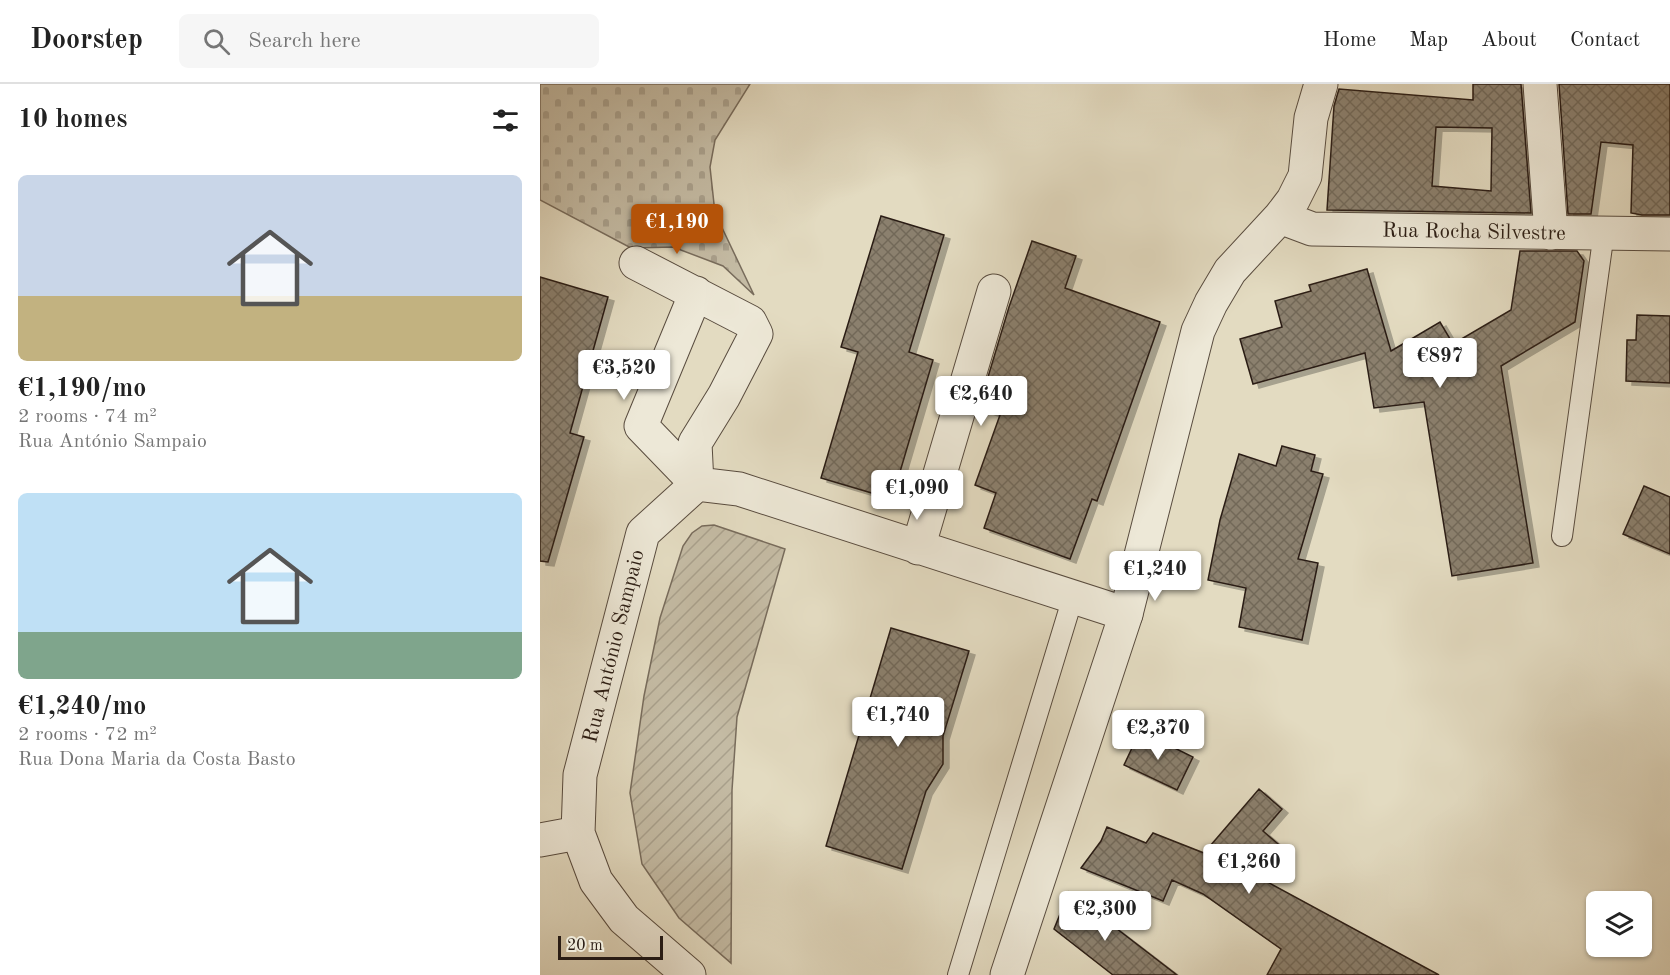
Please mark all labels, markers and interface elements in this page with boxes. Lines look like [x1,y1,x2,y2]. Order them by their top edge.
search box [179,14,599,68]
icon: search [200,25,233,58]
text: Doorstep [30,27,143,55]
text: Search here [248,30,361,52]
text: Home [1323,30,1376,51]
text: Map [1409,30,1448,51]
text: About [1481,30,1537,51]
text: Contact [1570,30,1640,51]
icon: filters [489,104,522,137]
text: 10 homes [18,107,127,133]
pin: €1,190 [628,204,726,255]
text: €1,190 [645,213,709,233]
icon: home [216,214,324,322]
street label: Rua Rocha Silvestre [1382,220,1566,245]
pin: €897 [1404,338,1476,389]
text: €897 [1417,347,1463,367]
pin: €3,520 [575,350,673,401]
text: €3,520 [592,359,656,379]
text: €1,190/mo [18,376,146,402]
pin: €2,640 [932,376,1030,427]
text: €2,640 [949,385,1013,405]
text: 2 rooms · 74 m² [18,407,157,427]
text: Rua António Sampaio [18,432,207,452]
pin: €1,090 [868,470,966,521]
text: €1,090 [885,479,949,499]
icon: home [216,532,324,640]
street label: Rua António Sampaio [580,548,649,745]
pin: €1,240 [1106,551,1204,602]
text: €1,240 [1123,560,1187,580]
text: €1,240/mo [18,694,146,720]
pin: €1,740 [849,697,947,748]
text: €1,740 [866,706,930,726]
pin: €2,370 [1109,710,1207,761]
text: €2,370 [1126,719,1190,739]
text: 2 rooms · 72 m² [18,725,157,745]
text: Rua Dona Maria da Costa Basto [18,750,296,770]
pin: €1,260 [1200,844,1298,895]
text: €1,260 [1217,853,1281,873]
pin: €2,300 [1056,891,1154,942]
map controls [1586,891,1652,957]
button: layers [1586,891,1652,957]
text: €2,300 [1073,900,1137,920]
scale bar [558,933,663,960]
text: 20 m [567,938,603,954]

